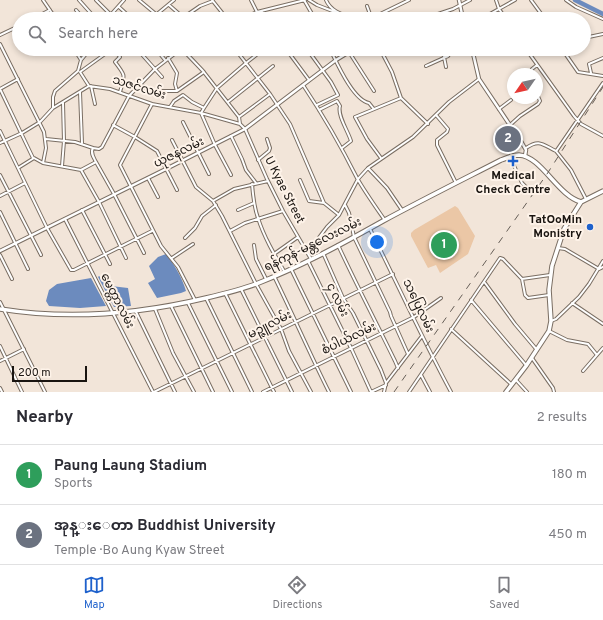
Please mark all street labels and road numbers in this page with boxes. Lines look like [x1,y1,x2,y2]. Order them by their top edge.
street label: သဇင်လမ်း [110,70,168,104]
street label: ယုဇနလမ်း [150,132,207,173]
street label: U Kyae Street [260,154,308,226]
street label: ရန်ကုန်-မန္တလေးလမ်း [261,213,365,276]
street label: မေတ္တာလမ်း [95,270,140,332]
street label: သပြေလမ်း [398,276,439,336]
street label: ၄ လမ်း [321,279,354,320]
street label: မဉ္ဇူလမ်း [244,305,295,344]
street label: စံပါယ်လမ်း [318,317,379,359]

